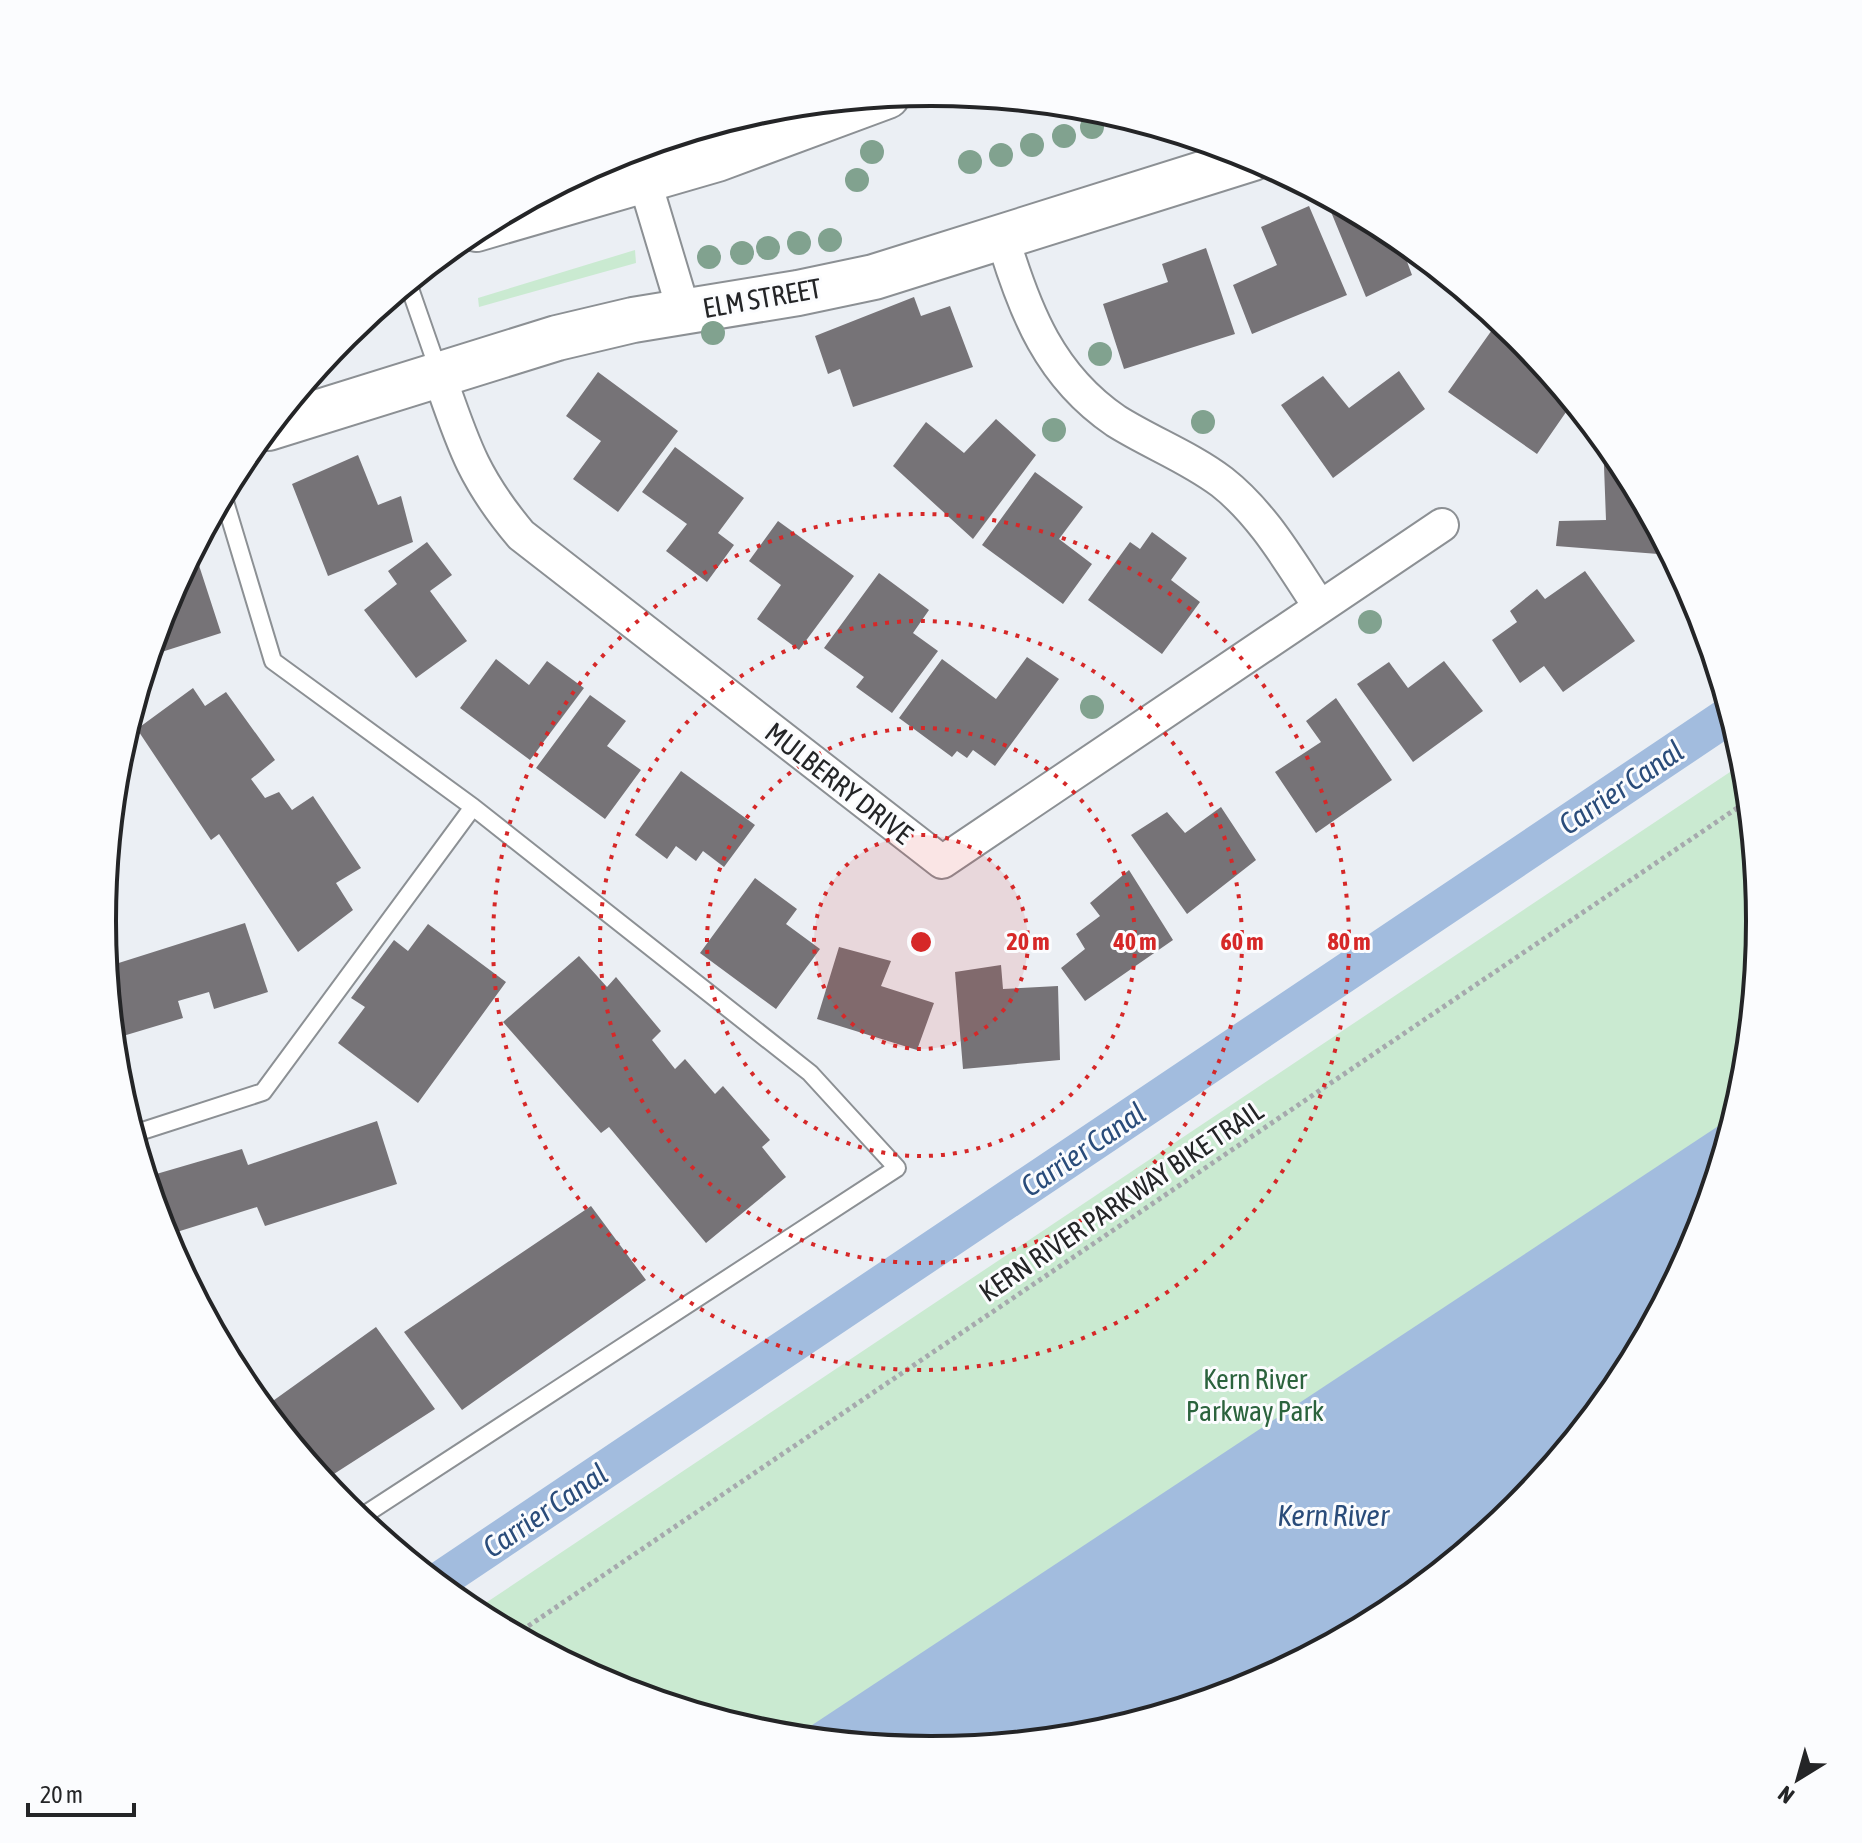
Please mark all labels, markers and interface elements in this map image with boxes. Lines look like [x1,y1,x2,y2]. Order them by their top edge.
street label: ELM STREET [700,272,824,324]
street label: MULBERRY DRIVE [759,716,919,850]
water label: Carrier Canal [1552,733,1690,841]
centre of rings [907,928,935,956]
text: 20 m [1006,928,1050,955]
text: 40 m [1112,928,1157,955]
text: 60 m [1220,928,1264,955]
text: 80 m [1327,928,1371,955]
street label: KERN RIVER PARKWAY BIKE TRAIL [973,1094,1269,1308]
water label: Carrier Canal [1014,1095,1152,1203]
park label: Kern River Parkway Park [1186,1363,1324,1427]
water label: Carrier Canal [476,1456,614,1564]
water label: Kern River [1277,1498,1390,1532]
north arrow [1758,1739,1838,1819]
scale bar [28,1767,134,1817]
text: 20 m [40,1781,83,1808]
text: N [1773,1781,1799,1809]

